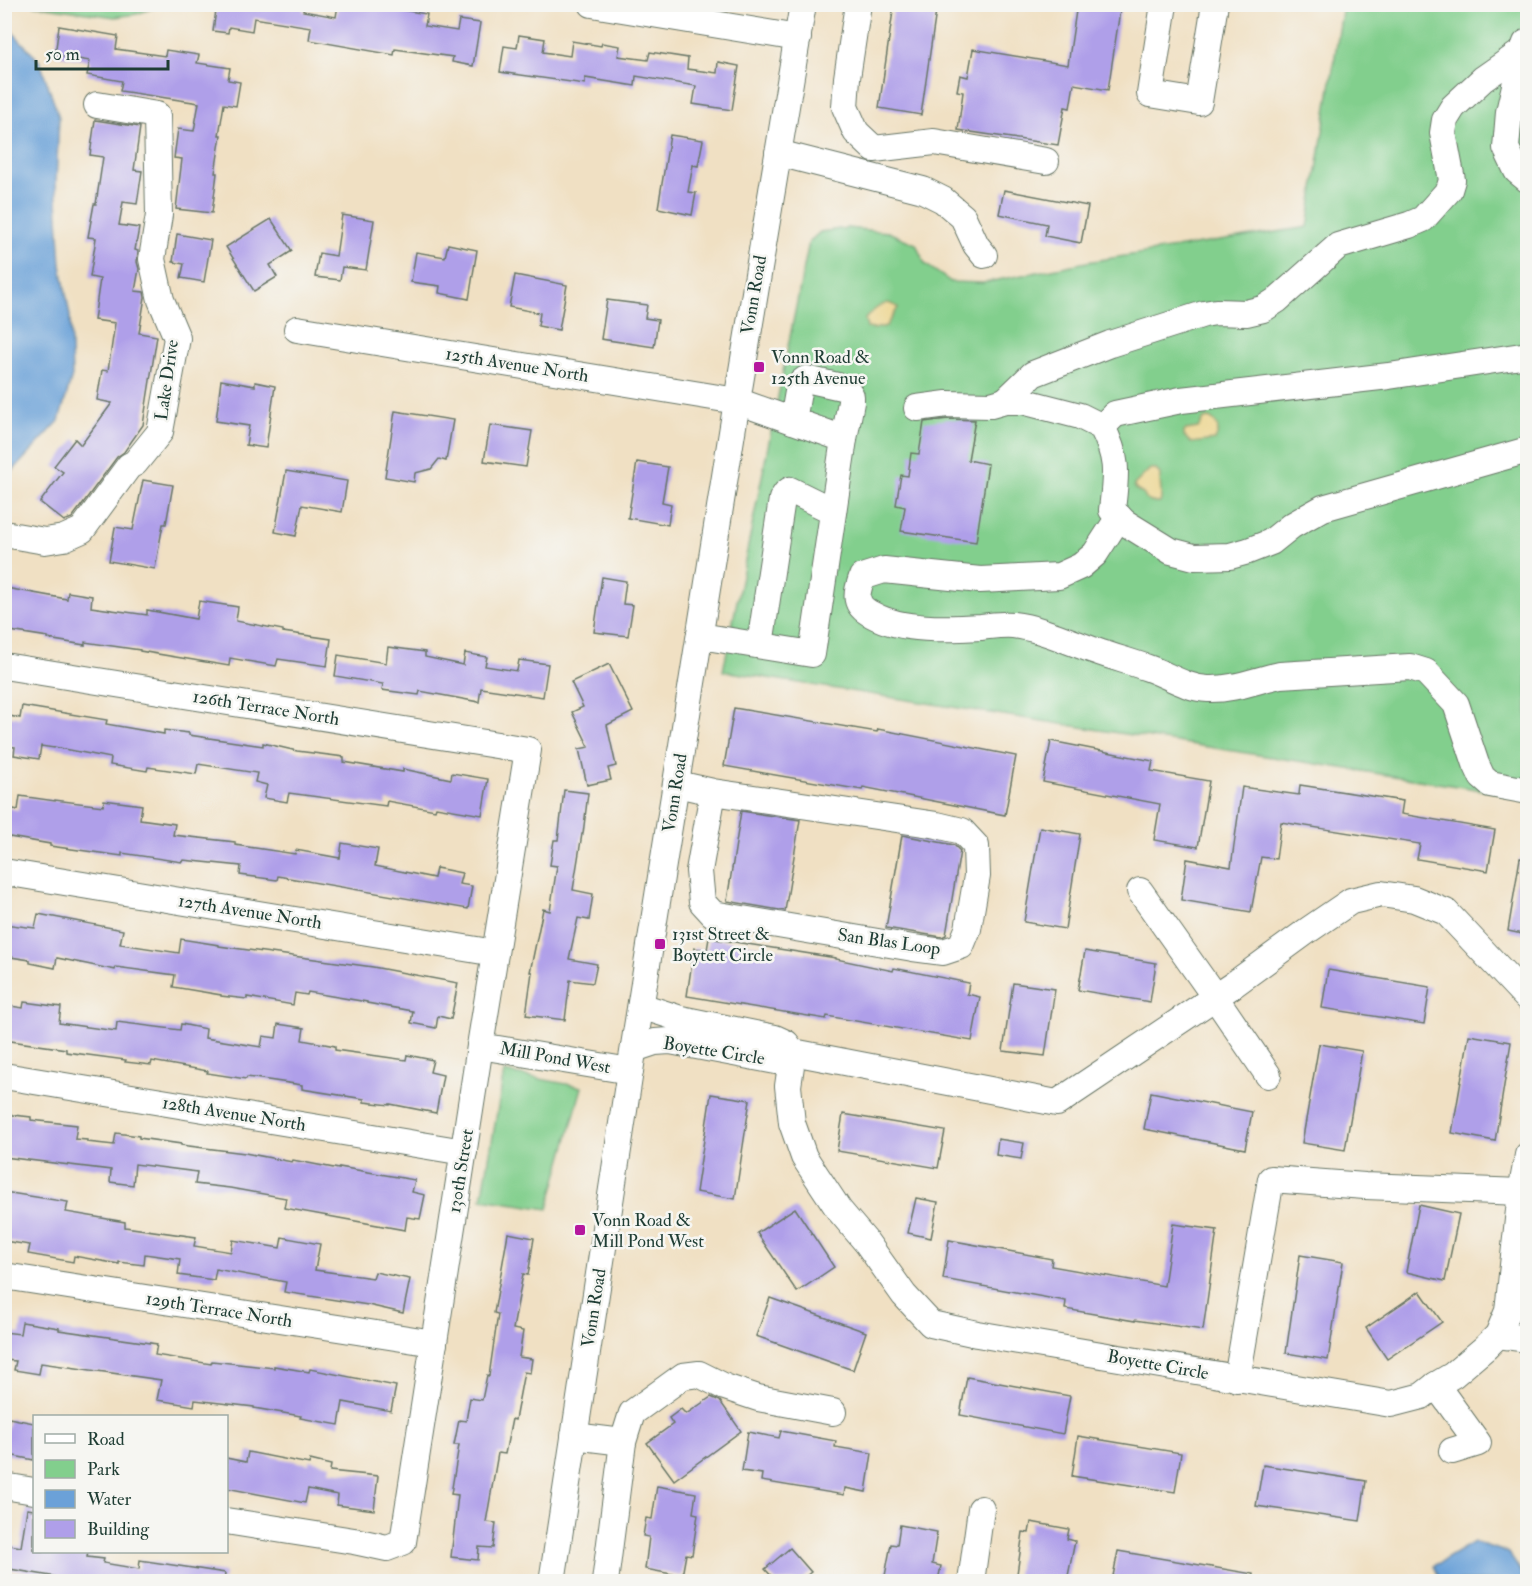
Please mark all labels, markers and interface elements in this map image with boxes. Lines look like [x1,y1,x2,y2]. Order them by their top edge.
scale bar [36,33,168,71]
text: 50 m [45,43,80,66]
street label: Vonn Road [736,254,772,336]
street label: Lake Drive [150,338,184,422]
street label: 125th Avenue North [444,342,591,388]
place label: Vonn Road & 125th Avenue [771,346,870,390]
marker: Vonn Road & 125th Avenue [752,360,766,374]
street label: 126th Terrace North [191,685,341,731]
street label: Vonn Road [657,752,693,834]
street label: 127th Avenue North [177,889,324,935]
place label: 131st Street & Boytett Circle [672,923,773,967]
street label: San Blas Loop [836,923,942,961]
marker: 131st Street & Boytett Circle [653,937,667,951]
street label: Boyette Circle [662,1032,767,1070]
street label: Mill Pond West [498,1037,612,1079]
street label: 128th Avenue North [160,1091,308,1137]
street label: 130th Street [443,1127,479,1215]
place label: Vonn Road & Mill Pond West [592,1209,704,1253]
marker: Vonn Road & Mill Pond West [573,1223,587,1237]
street label: Vonn Road [576,1267,612,1349]
street label: 129th Terrace North [144,1287,295,1333]
street label: Boyette Circle [1106,1345,1211,1385]
legend [33,1415,228,1553]
text: Road [87,1428,125,1451]
text: Park [87,1458,120,1481]
text: Water [86,1488,131,1511]
text: Building [87,1518,150,1541]

